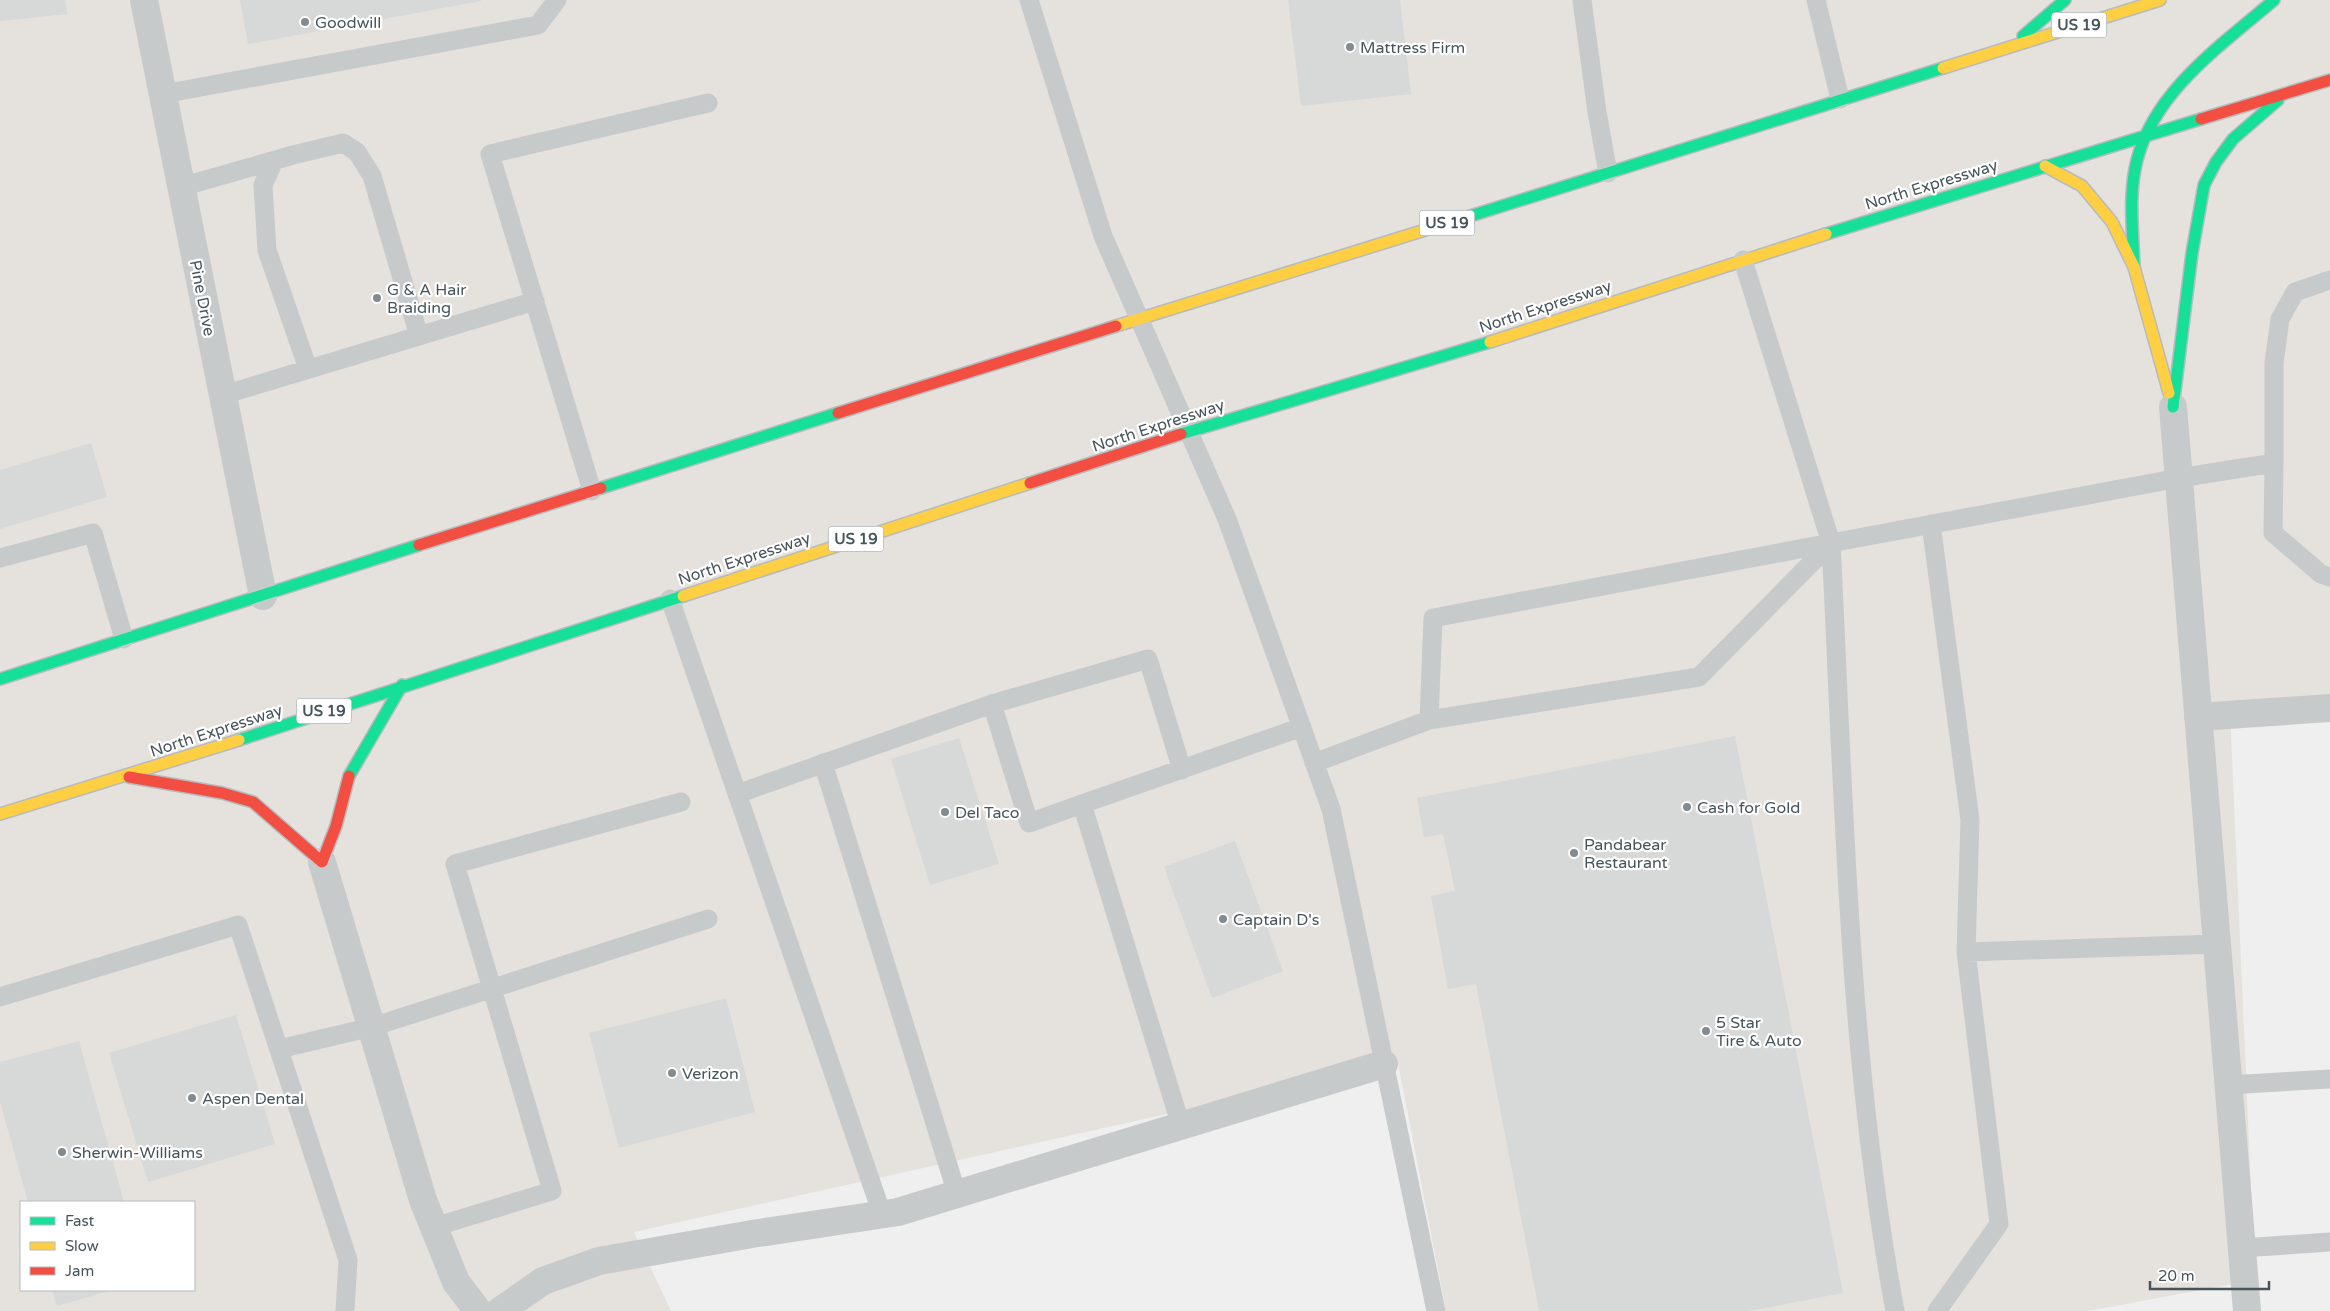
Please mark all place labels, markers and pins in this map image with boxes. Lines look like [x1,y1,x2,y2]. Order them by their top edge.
place label: Goodwill [315,13,381,33]
marker: Goodwill [299,16,311,28]
place label: Mattress Firm [1360,38,1465,58]
marker: Mattress Firm [1344,41,1356,53]
place label: G & A Hair Braiding [387,280,467,318]
marker: G & A Hair Braiding [371,292,383,304]
place label: Cash for Gold [1697,798,1800,818]
marker: Cash for Gold [1681,801,1693,813]
place label: Del Taco [955,803,1020,823]
marker: Del Taco [939,806,951,818]
place label: Pandabear Restaurant [1584,835,1668,873]
marker: Pandabear Restaurant [1568,847,1580,859]
place label: Captain D's [1233,910,1319,930]
marker: Captain D's [1217,913,1229,925]
place label: 5 Star Tire & Auto [1716,1013,1802,1051]
marker: 5 Star Tire & Auto [1700,1025,1712,1037]
place label: Verizon [682,1064,739,1084]
marker: Verizon [666,1067,678,1079]
place label: Aspen Dental [202,1089,304,1109]
marker: Aspen Dental [186,1092,198,1104]
place label: Sherwin-Williams [72,1143,203,1163]
marker: Sherwin-Williams [56,1146,68,1158]

